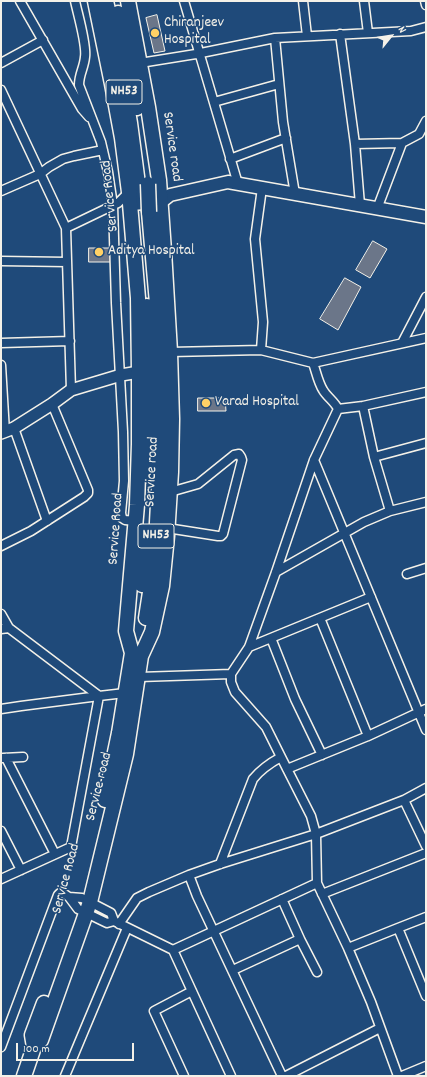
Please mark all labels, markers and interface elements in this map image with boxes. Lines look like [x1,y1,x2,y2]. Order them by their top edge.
place label: Chiranjeev Hospital [164,15,224,50]
north arrow [371,16,411,56]
text: N [393,24,410,36]
marker: Chiranjeev Hospital [149,27,161,39]
road number: NH53 [106,80,142,104]
street label: Service road [157,111,185,183]
street label: Service Road [98,159,124,233]
place label: Aditya Hospital [108,243,195,261]
marker: Aditya Hospital [93,246,105,258]
place label: Varad Hospital [215,394,299,412]
marker: Varad Hospital [200,397,212,409]
street label: Service road [142,436,164,508]
street label: Service Road [106,493,128,565]
road number: NH53 [138,524,174,548]
street label: Service road [83,751,117,823]
street label: Service Road [49,842,85,916]
scale bar [18,1035,136,1061]
text: 100 m [23,1041,50,1058]

